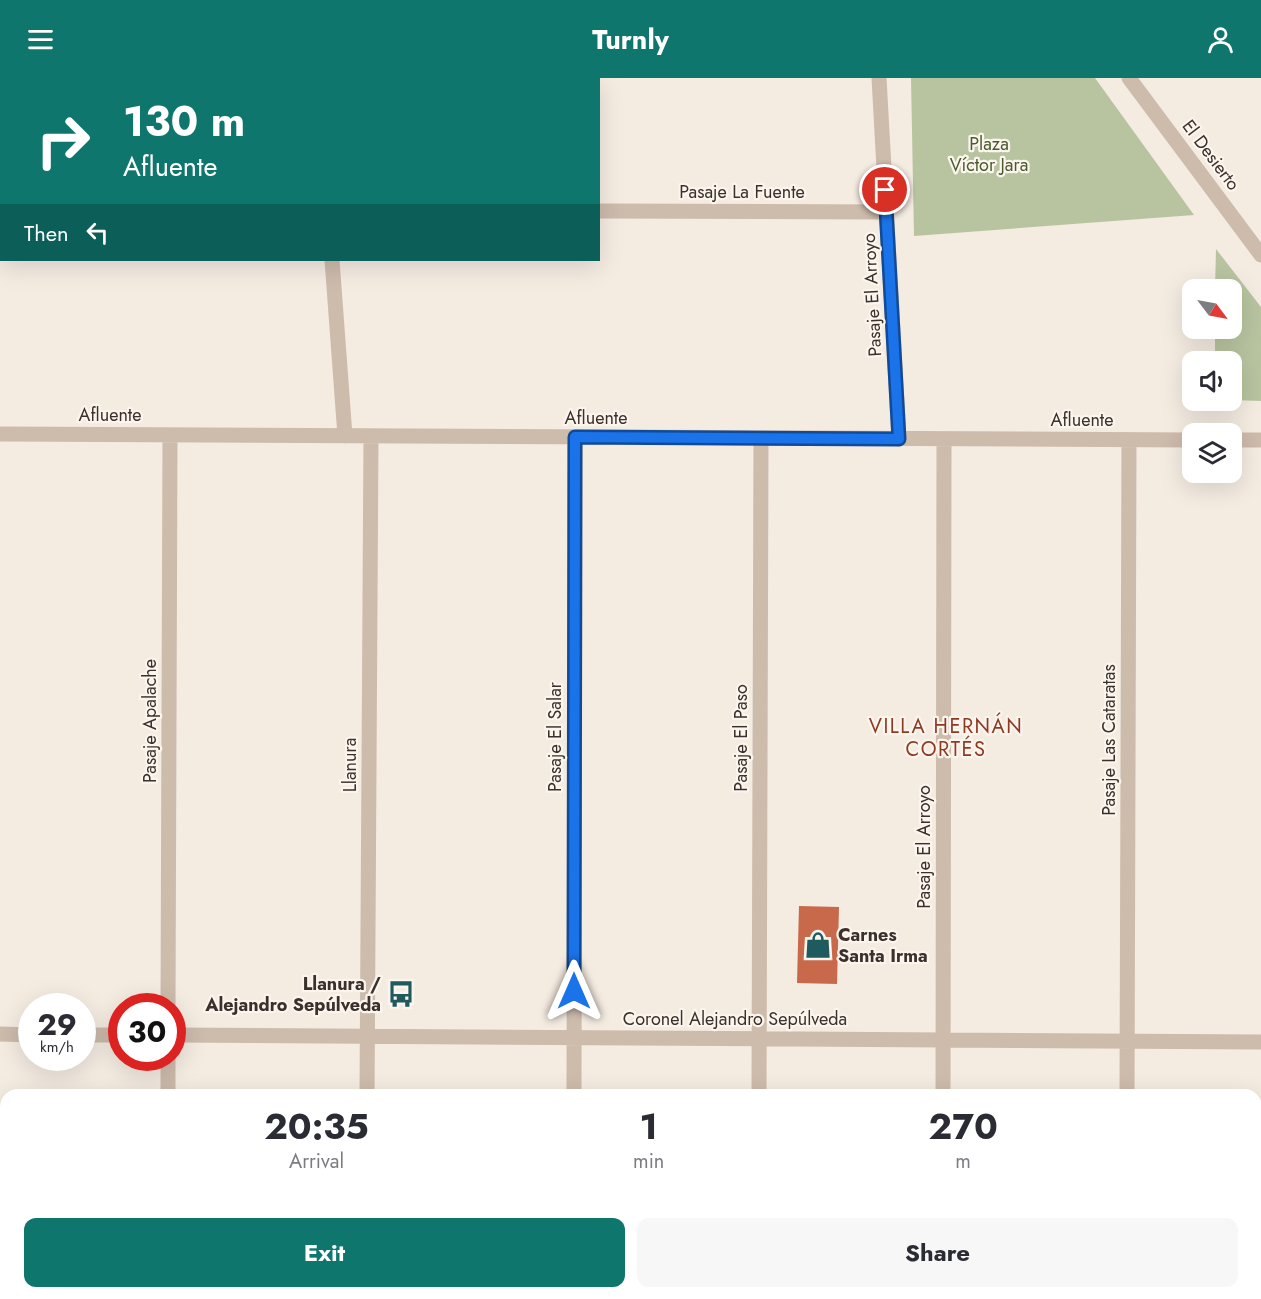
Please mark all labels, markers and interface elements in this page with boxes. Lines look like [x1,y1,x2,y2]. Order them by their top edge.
text: Turnly [592,20,669,59]
icon: menu [24,23,57,56]
icon: person [1204,23,1237,56]
text: 130 m [123,91,245,152]
icon: right [24,102,102,180]
street label: El Desierto [1176,114,1246,196]
park label: Plaza Víctor Jara [950,131,1028,178]
text: Afluente [123,147,217,186]
pin [859,164,910,215]
icon: arrive [868,173,901,206]
street label: Pasaje La Fuente [679,179,805,205]
icon: left [81,216,114,249]
text: Then [24,217,69,249]
street label: Pasaje El Arroyo [856,232,888,357]
north arrow [1182,279,1242,339]
map controls [1182,279,1242,483]
button: sound [1182,351,1242,411]
street label: Afluente [79,402,141,428]
street label: Afluente [565,405,627,431]
street label: Afluente [1051,407,1113,433]
button: layers [1182,423,1242,483]
street label: Pasaje Apalache [137,659,163,783]
street label: Pasaje Las Cataratas [1096,664,1122,816]
street label: Pasaje El Salar [542,681,568,792]
street label: Pasaje El Paso [728,684,754,792]
district label: VILLA HERNÁN CORTÉS [869,712,1023,764]
street label: Llanura [337,738,363,792]
street label: Pasaje El Arroyo [911,785,937,909]
place label: Carnes Santa Irma [838,922,928,969]
shop icon: Carnes Santa Irma [803,930,833,960]
position arrow [542,959,606,1023]
place label: Llanura / Alejandro Sepúlveda [204,971,381,1018]
bus stop icon: Llanura / Alejandro Sepúlveda [386,979,416,1009]
speed limit sign: 30 [108,993,186,1071]
text: 29 [37,1003,77,1046]
street label: Coronel Alejandro Sepúlveda [623,1006,847,1032]
text: km/h [40,1036,74,1058]
text: 20:35 [264,1100,369,1152]
text: 1 [640,1100,658,1152]
text: 270 [929,1100,998,1152]
text: Arrival [289,1147,344,1176]
text: min [633,1147,664,1176]
text: m [955,1147,971,1176]
button: Exit [24,1218,625,1287]
button: Share [637,1218,1238,1287]

